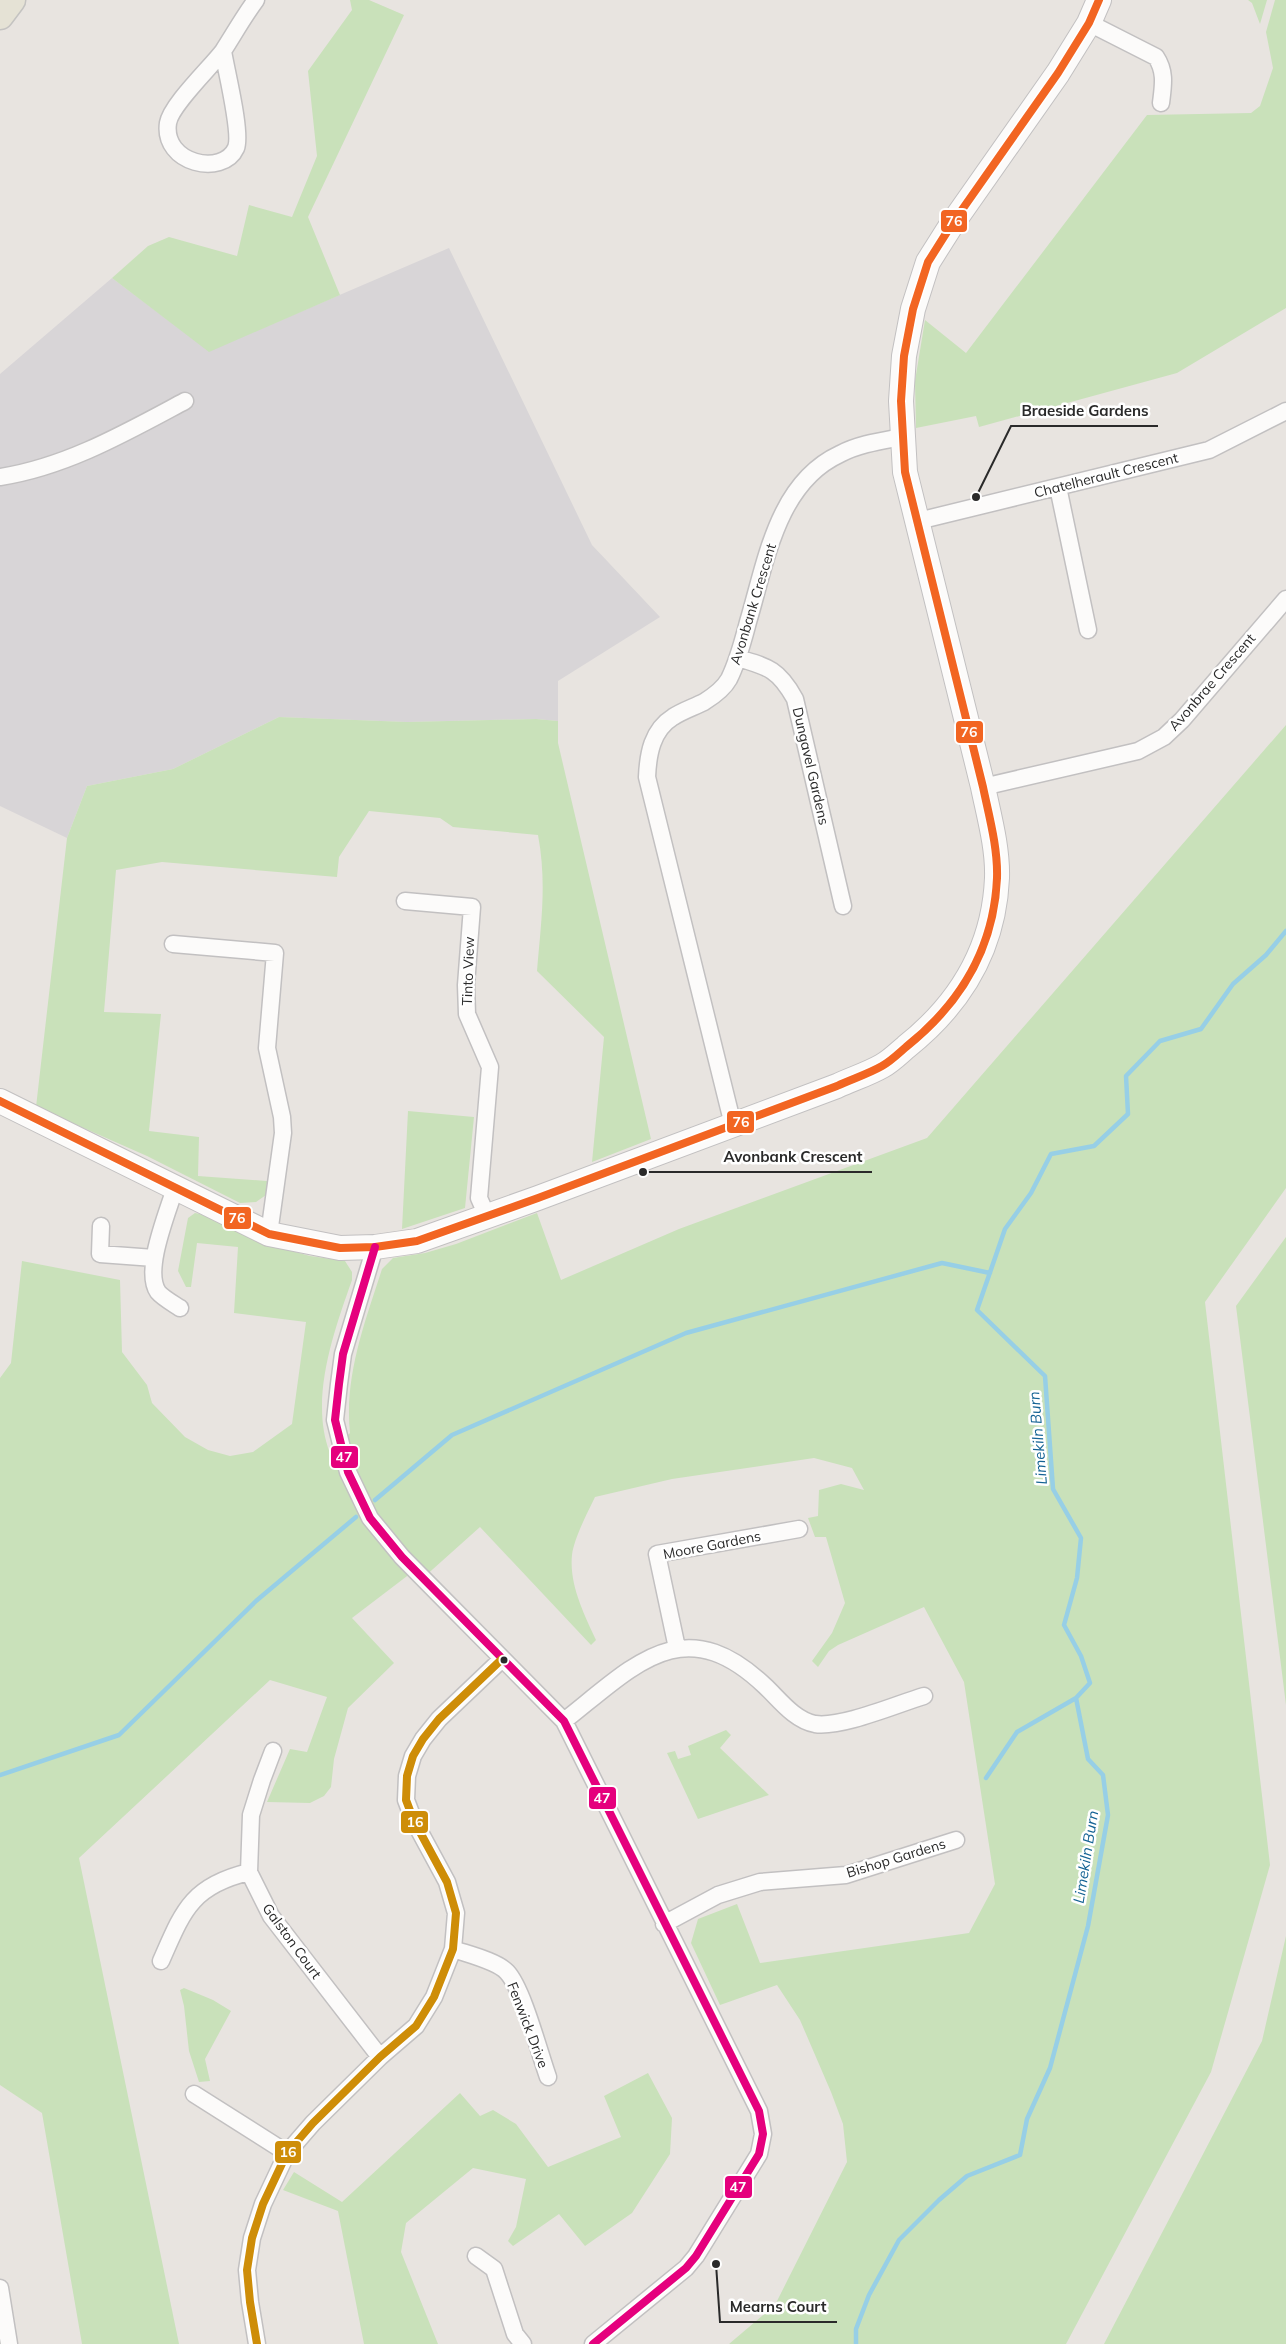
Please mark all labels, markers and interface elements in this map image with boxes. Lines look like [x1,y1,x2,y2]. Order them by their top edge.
line badge: 76 [940,209,968,233]
text: 76 [946,212,962,230]
callout: Braeside Gardens [1011,396,1158,426]
text: Braeside Gardens [1021,401,1149,420]
street label: Chatelherault Crescent [1032,448,1180,502]
street label: Avonbank Crescent [726,541,780,667]
street label: Avonbrae Crescent [1165,630,1259,734]
street label: Dungavel Gardens [789,705,833,827]
line badge: 76 [955,720,984,744]
text: 76 [961,723,977,741]
street label: Tinto View [458,936,478,1006]
line badge: 76 [726,1110,755,1134]
text: 76 [733,1113,749,1131]
callout: Avonbank Crescent [713,1142,872,1172]
text: Avonbank Crescent [724,1147,863,1166]
line badge: 76 [223,1206,252,1230]
text: 76 [229,1209,245,1227]
water label: Limekiln Burn [1024,1390,1051,1486]
line badge: 47 [330,1445,359,1469]
text: 47 [336,1448,352,1466]
street label: Moore Gardens [662,1527,762,1563]
unlabelled marker [499,1655,509,1665]
line badge: 47 [588,1786,617,1810]
text: 47 [594,1789,610,1807]
water label: Limekiln Burn [1069,1809,1102,1905]
line badge: 16 [400,1810,429,1834]
text: 16 [407,1813,423,1831]
street label: Bishop Gardens [844,1834,948,1882]
street label: Galston Court [259,1900,326,1982]
street label: Fenwick Drive [503,1980,553,2070]
line badge: 16 [274,2140,302,2164]
text: 16 [280,2143,296,2161]
line badge: 47 [724,2175,753,2199]
text: 47 [730,2178,746,2196]
callout: Mearns Court [720,2292,837,2322]
text: Mearns Court [730,2297,827,2316]

